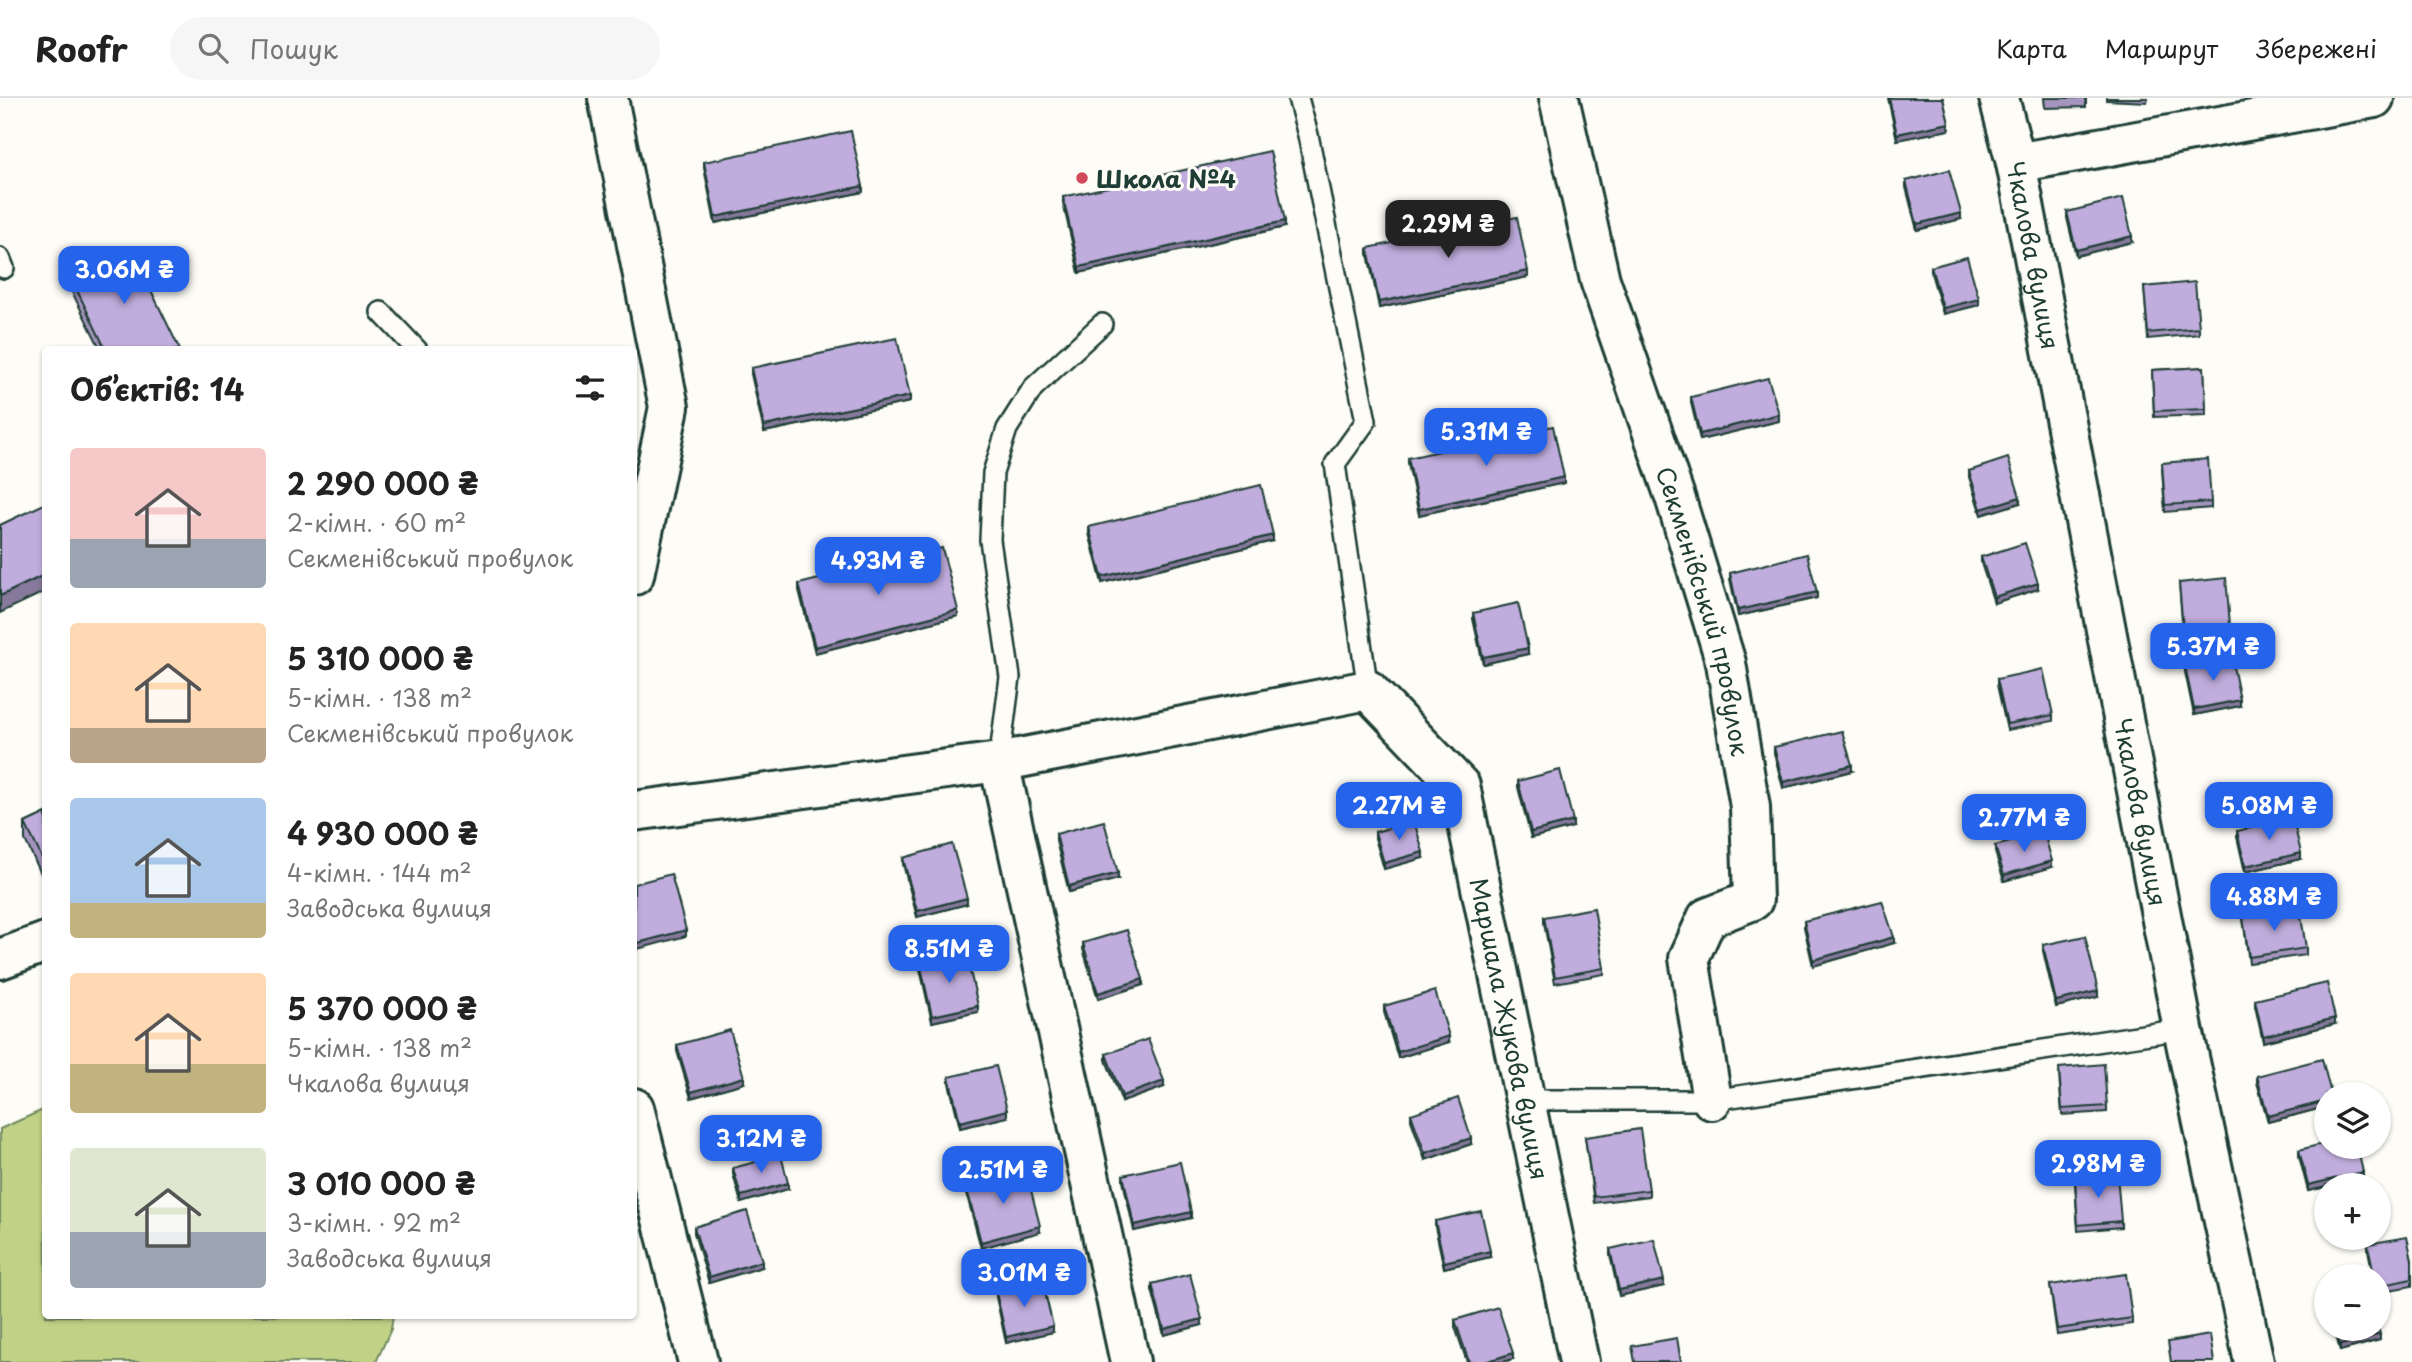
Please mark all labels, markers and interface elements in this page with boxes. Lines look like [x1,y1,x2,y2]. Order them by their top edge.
search box [170,17,660,80]
text: Roofr [35,23,128,73]
icon: search [194,29,232,67]
text: Пошук [250,29,338,68]
text: Карта [1996,30,2067,66]
text: Маршрут [2105,30,2218,66]
text: Збережені [2256,30,2377,66]
street label: Чкалова вулиця [1998,158,2070,352]
place label: Школа №4 [1096,160,1236,196]
marker: Школа №4 [1074,170,1090,186]
pin: 2.29M ₴ [1383,200,1513,260]
text: 2.29M ₴ [1401,205,1495,240]
pin: 3.06M ₴ [59,246,189,306]
text: 3.06M ₴ [74,251,174,286]
text: Об’єктів: 14 [70,366,244,411]
icon: filters [571,369,609,407]
pin: 5.31M ₴ [1421,408,1551,468]
text: 5.31M ₴ [1440,413,1532,448]
text: 2 290 000 ₴ [287,460,478,505]
street label: Секменівський провулок [1648,461,1759,759]
icon: home [126,476,210,560]
text: 2-кімн. · 60 m² [287,505,466,540]
pin: 4.93M ₴ [813,538,943,597]
text: Секменівський провулок [287,540,573,575]
text: 4.93M ₴ [831,542,925,577]
pin: 5.37M ₴ [2148,624,2278,683]
text: 5.37M ₴ [2166,628,2260,663]
text: 5 310 000 ₴ [287,635,473,680]
icon: home [126,651,210,735]
text: 5-кімн. · 138 m² [287,680,472,715]
text: Секменівський провулок [287,715,573,750]
street label: Чкалова вулиця [2105,715,2177,909]
pin: 2.27M ₴ [1334,782,1464,842]
pin: 5.08M ₴ [2204,782,2334,842]
text: 2.27M ₴ [1352,787,1446,822]
text: 5.08M ₴ [2221,787,2317,822]
pin: 2.77M ₴ [1959,794,2089,854]
text: 2.77M ₴ [1978,799,2070,834]
text: 4 930 000 ₴ [287,810,478,855]
icon: home [126,826,210,910]
text: 4-кімн. · 144 m² [287,855,472,890]
pin: 4.88M ₴ [2209,874,2339,933]
street label: Маршала Жукова вулиця [1461,875,1559,1183]
text: 4.88M ₴ [2226,878,2322,913]
text: Заводська вулиця [287,890,492,925]
pin: 8.51M ₴ [884,926,1014,985]
text: 8.51M ₴ [904,930,994,965]
text: 5 370 000 ₴ [287,985,477,1030]
icon: home [126,1001,210,1085]
text: 5-кімн. · 138 m² [287,1030,472,1065]
text: Чкалова вулиця [287,1065,470,1100]
map controls [2314,1082,2391,1341]
button: layers [2314,1082,2391,1159]
pin: 3.12M ₴ [696,1116,826,1175]
text: 3.12M ₴ [716,1120,806,1155]
pin: 2.98M ₴ [2033,1140,2163,1200]
text: 2.98M ₴ [2051,1145,2145,1180]
pin: 2.51M ₴ [938,1146,1068,1206]
text: 2.51M ₴ [958,1151,1048,1186]
text: 3 010 000 ₴ [287,1160,475,1205]
button: + [2314,1173,2391,1250]
icon: home [126,1176,210,1260]
text: 3-кімн. · 92 m² [287,1205,461,1240]
text: Заводська вулиця [287,1240,492,1275]
pin: 3.01M ₴ [959,1250,1089,1309]
text: 3.01M ₴ [977,1254,1071,1289]
button: − [2314,1264,2391,1341]

